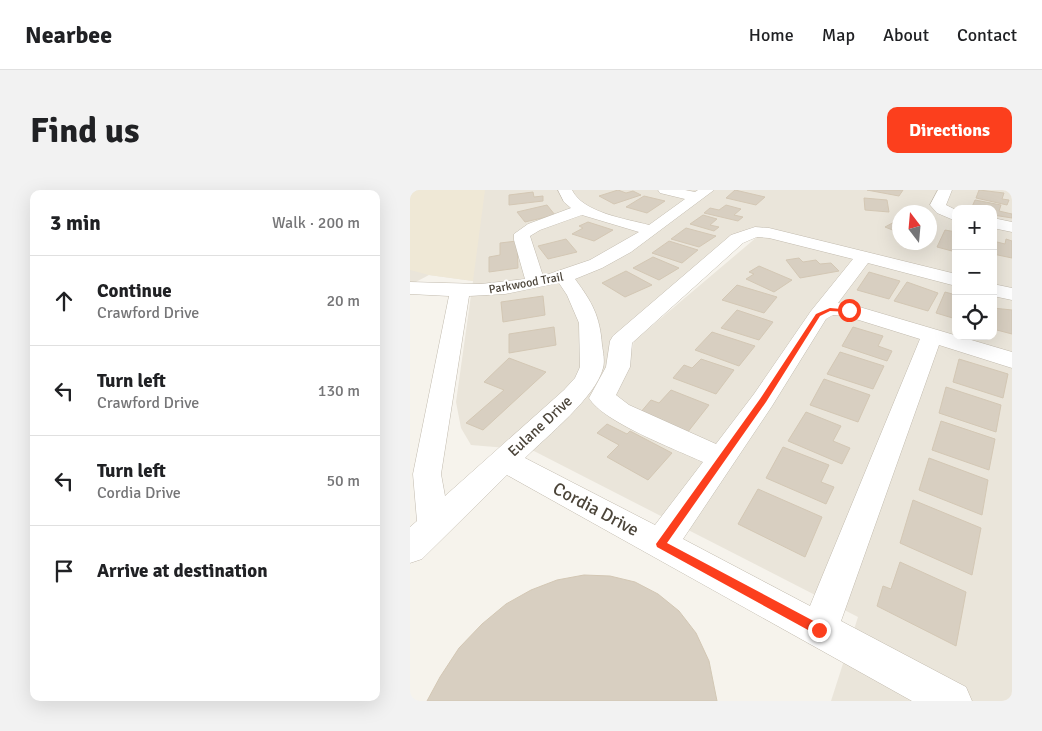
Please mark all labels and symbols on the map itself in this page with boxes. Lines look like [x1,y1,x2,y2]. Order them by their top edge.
north arrow [892,205,937,250]
street label: Parkwood Trail [488,269,565,297]
route start [838,299,861,322]
street label: Eulane Drive [504,392,576,460]
street label: Cordia Drive [549,477,643,541]
route end [808,619,831,642]

